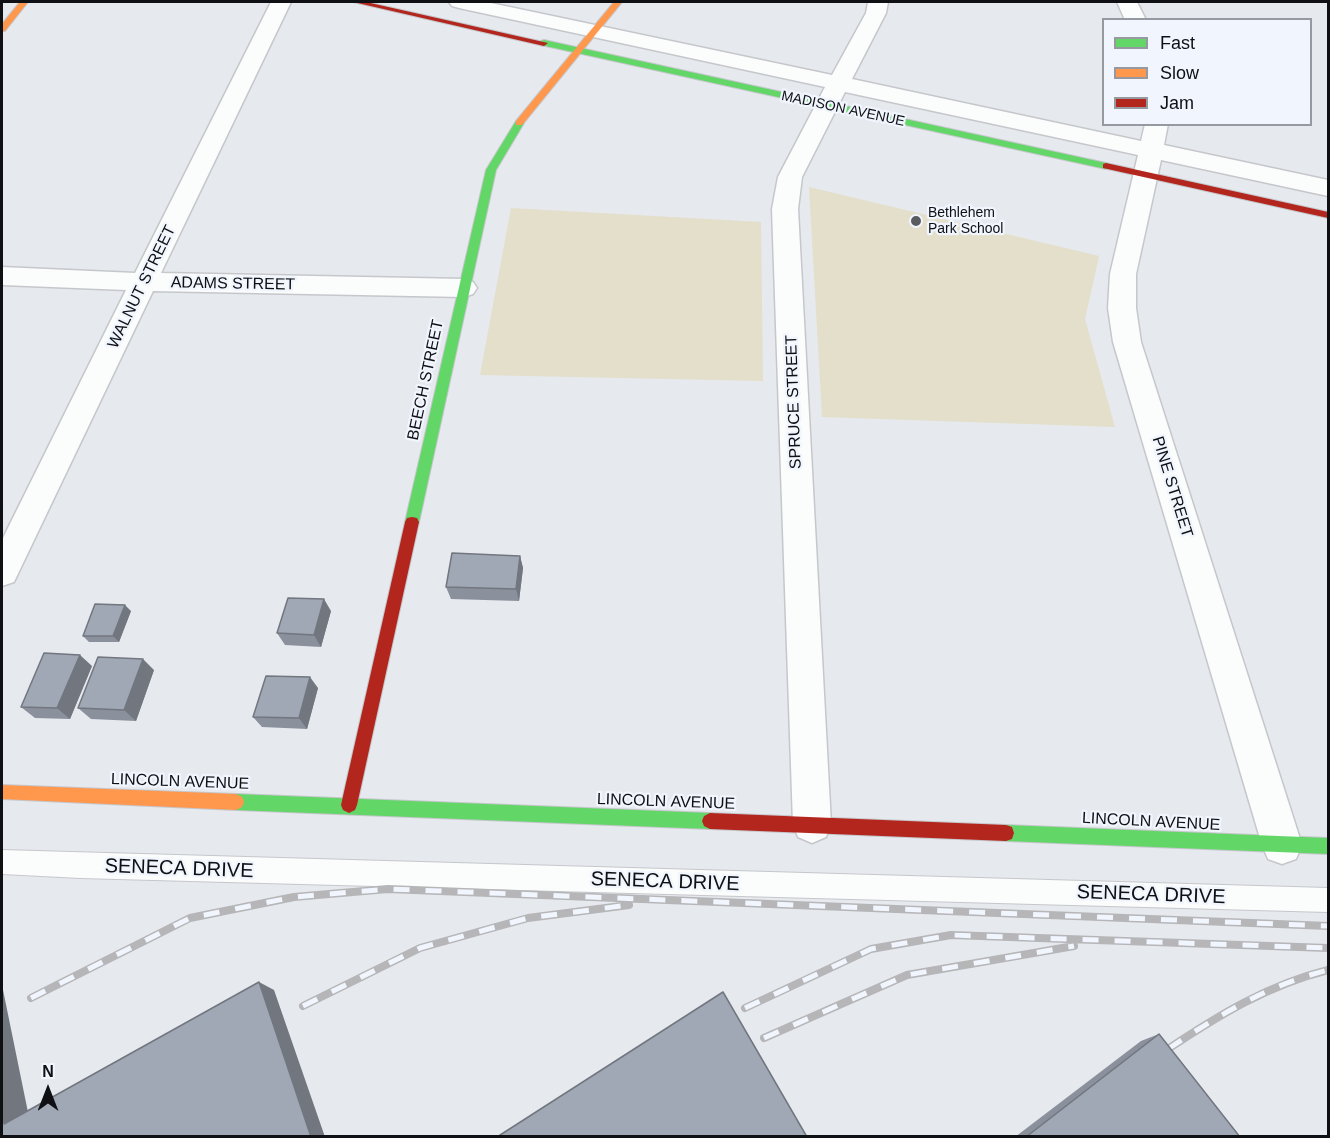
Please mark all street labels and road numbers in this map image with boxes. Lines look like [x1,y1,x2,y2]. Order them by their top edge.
street label: MADISON AVENUE [780,88,906,130]
street label: WALNUT STREET [104,222,180,352]
street label: ADAMS STREET [171,273,295,295]
street label: BEECH STREET [404,318,448,442]
street label: SPRUCE STREET [782,335,806,469]
street label: PINE STREET [1147,434,1197,540]
street label: LINCOLN AVENUE [111,770,249,794]
street label: LINCOLN AVENUE [597,790,735,814]
street label: LINCOLN AVENUE [1081,809,1221,835]
street label: SENECA DRIVE [104,854,254,884]
street label: SENECA DRIVE [590,867,740,897]
street label: SENECA DRIVE [1076,880,1226,910]

